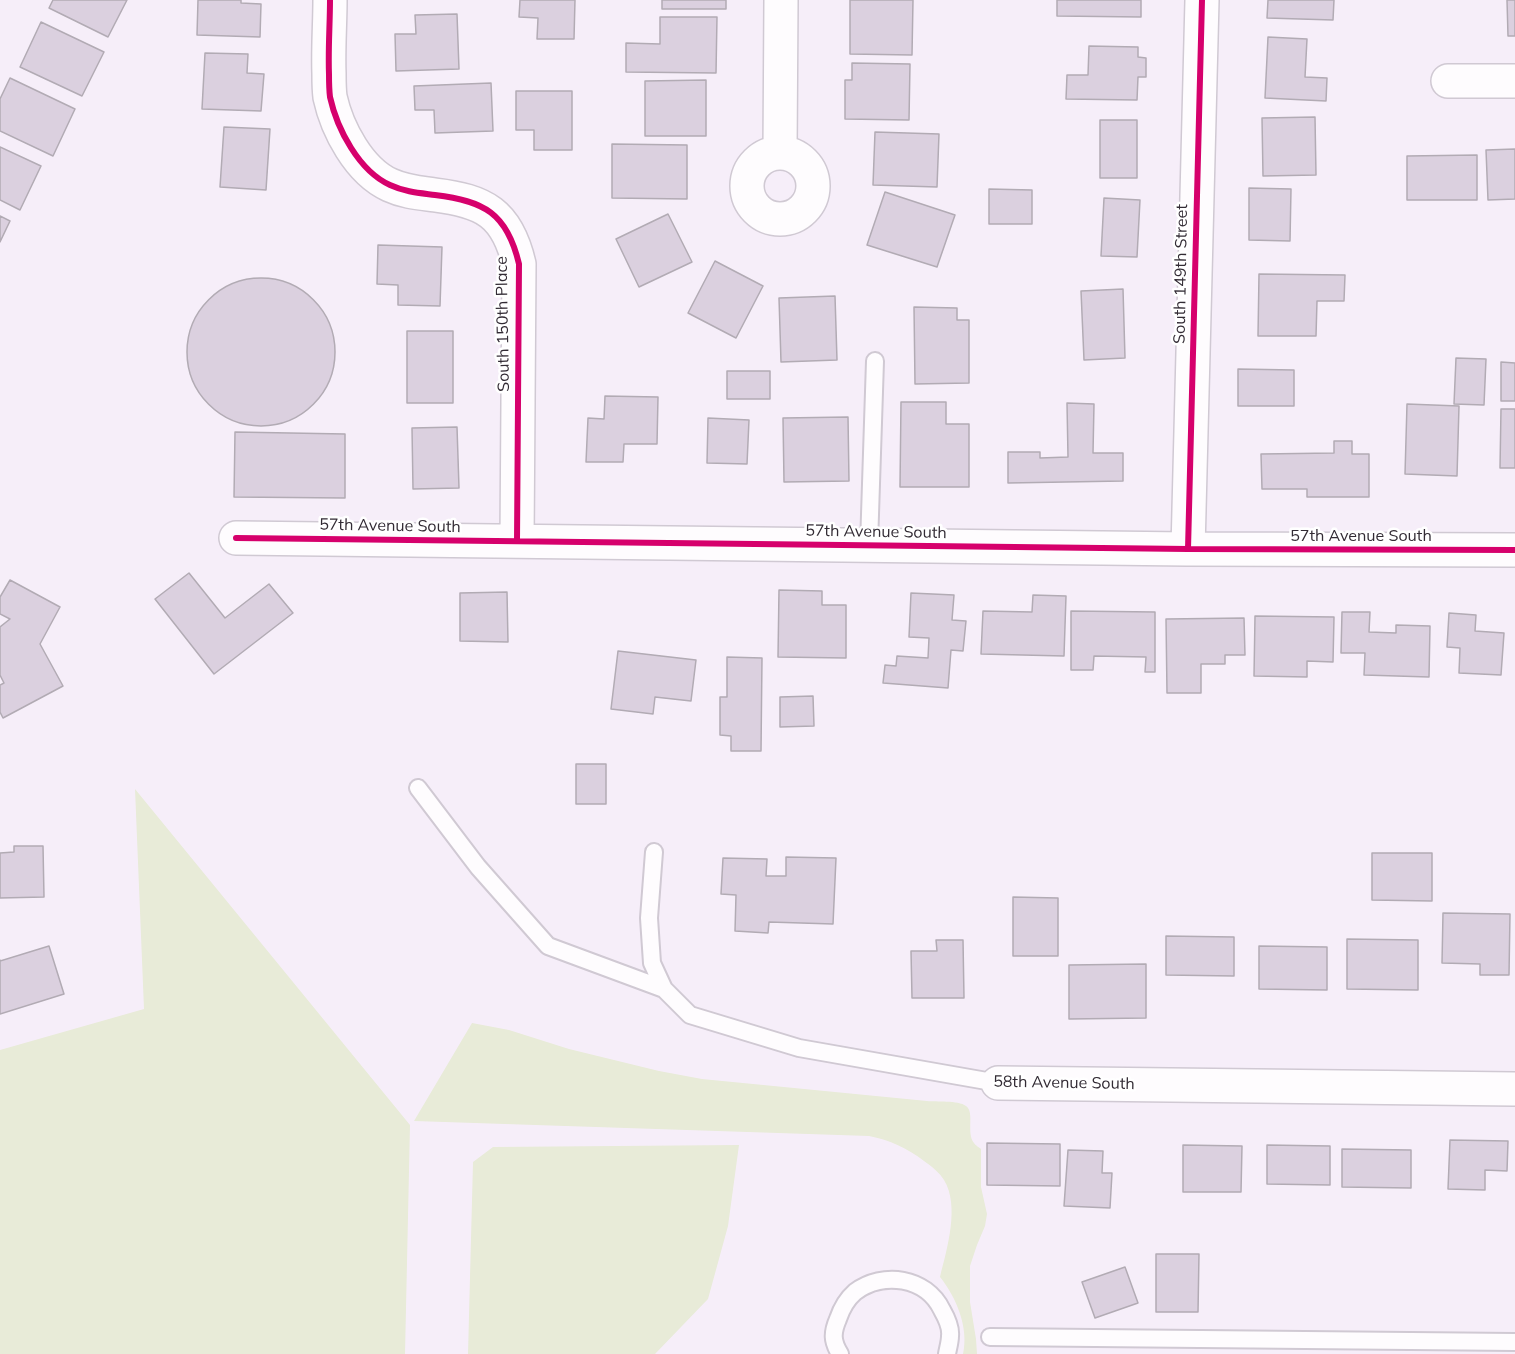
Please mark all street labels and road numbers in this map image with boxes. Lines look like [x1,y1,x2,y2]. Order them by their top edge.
street label: South 149th Street [1170,204,1192,344]
street label: South 150th Place [492,256,514,392]
street label: 57th Avenue South [319,515,461,537]
street label: 57th Avenue South [805,521,947,543]
street label: 57th Avenue South [1290,526,1432,546]
street label: 58th Avenue South [993,1072,1135,1094]

